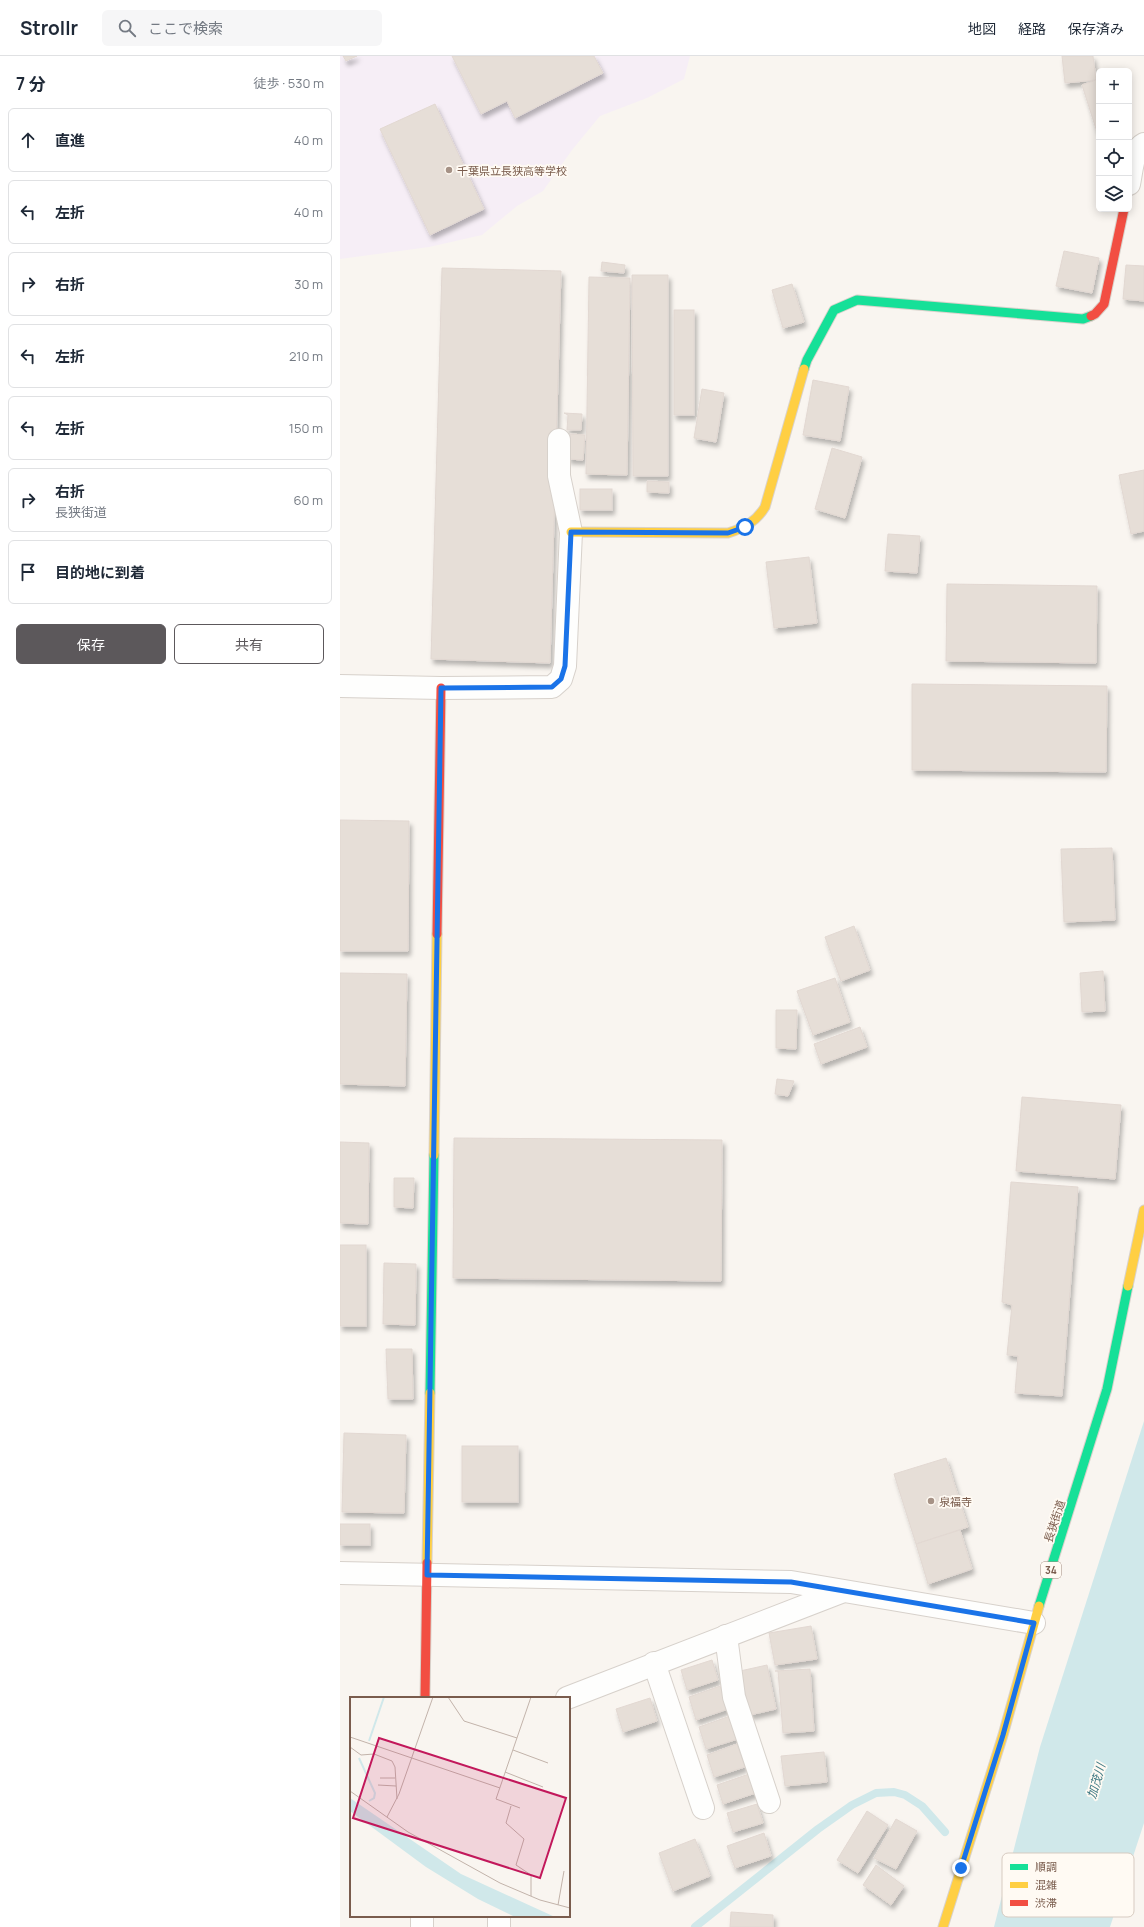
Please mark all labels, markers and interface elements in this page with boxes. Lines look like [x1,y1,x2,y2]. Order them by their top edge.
search box [102,10,382,46]
text: Strollr [20,15,78,41]
icon: search [116,17,138,39]
text: ここで検索 [148,18,223,39]
text: 地図 [968,19,996,38]
text: 経路 [1018,19,1046,38]
text: 保存済み [1068,19,1124,38]
map controls [1096,68,1132,212]
button: + [1096,68,1132,104]
text: 7 分 [16,72,45,95]
text: 徒歩 · 530 m [254,74,324,92]
button: − [1096,104,1132,140]
icon: ahead [17,129,39,151]
text: 直進 [55,130,85,151]
text: 40 m [294,131,323,149]
button: locate [1096,140,1132,176]
place label: 千葉県立長狭高等学校 [457,163,567,178]
marker: 千葉県立長狭高等学校 [444,165,454,175]
button: layers [1096,176,1132,212]
icon: left [17,201,39,223]
text: 左折 [55,202,85,223]
text: 40 m [294,203,323,221]
icon: right [17,273,39,295]
text: 右折 [55,274,85,295]
text: 30 m [294,275,323,293]
icon: left [17,345,39,367]
text: 左折 [55,346,85,367]
text: 210 m [289,347,323,365]
icon: left [17,417,39,439]
text: 左折 [55,418,85,439]
text: 150 m [289,419,323,437]
text: 右折 [55,481,85,502]
icon: right [17,489,39,511]
text: 60 m [293,491,323,509]
text: 長狭街道 [55,503,107,521]
route start [736,518,754,536]
icon: arrive [17,561,39,583]
text: 目的地に到着 [55,562,145,583]
button: 保存 [16,624,166,664]
button: 共有 [174,624,324,664]
place label: 泉福寺 [939,1494,972,1509]
marker: 泉福寺 [926,1496,936,1506]
street label: 長狭街道 [1040,1498,1068,1544]
road number: 34 [1041,1562,1061,1578]
inset map [350,1697,570,1917]
water label: 加茂川 [1083,1759,1110,1801]
legend [1002,1853,1134,1917]
route end [952,1859,970,1877]
text: 順調 [1035,1859,1057,1874]
text: 混雑 [1035,1877,1057,1892]
text: 渋滞 [1035,1895,1057,1910]

